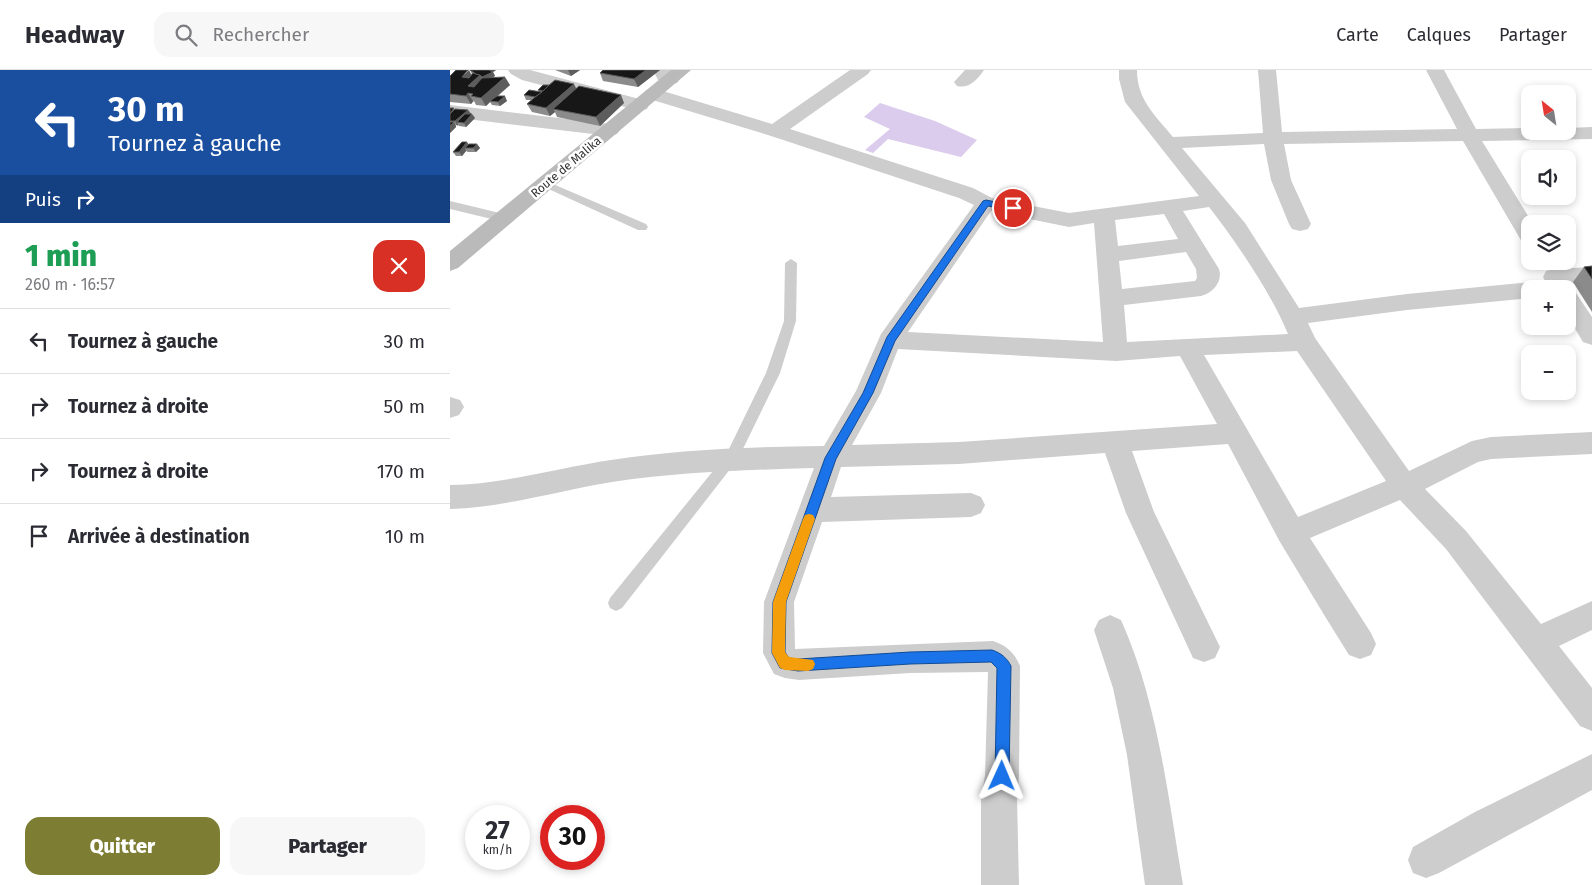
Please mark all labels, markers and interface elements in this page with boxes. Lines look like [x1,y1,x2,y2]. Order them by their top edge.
search box [154,12,504,57]
text: Headway [25,21,124,49]
icon: search [172,21,200,49]
text: Rechercher [212,23,309,46]
text: Carte [1336,24,1379,46]
text: Calques [1407,24,1471,46]
text: Partager [1499,24,1567,46]
north arrow [1521,85,1576,140]
map controls [1521,85,1576,400]
text: 30 m [108,88,185,130]
icon: left [25,90,90,155]
text: Tournez à gauche [108,130,281,157]
street label: Route de Malika [528,134,604,200]
button: sound [1521,150,1576,205]
icon: right [71,185,99,213]
pin [992,187,1034,229]
text: Puis [25,188,61,211]
icon: arrive [999,194,1027,222]
button: layers [1521,215,1576,270]
text: 1 min [25,238,97,274]
button: close [373,240,425,292]
text: 260 m · 16:57 [25,275,115,294]
button: + [1521,280,1576,335]
icon: left [25,327,53,355]
text: Tournez à gauche [68,330,218,353]
text: 30 m [384,330,425,353]
button: − [1521,345,1576,400]
icon: right [25,392,53,420]
text: Tournez à droite [68,395,209,418]
text: 50 m [384,395,425,418]
icon: right [25,457,53,485]
text: Tournez à droite [68,460,209,483]
text: 170 m [377,460,425,483]
icon: arrive [25,522,53,550]
text: Arrivée à destination [68,525,250,548]
text: 10 m [385,525,425,548]
position arrow [975,749,1027,801]
speed limit sign: 30 [540,805,605,870]
text: 27 [485,816,510,846]
button: Quitter [25,817,220,875]
button: Partager [230,817,425,875]
text: km/h [483,843,512,857]

